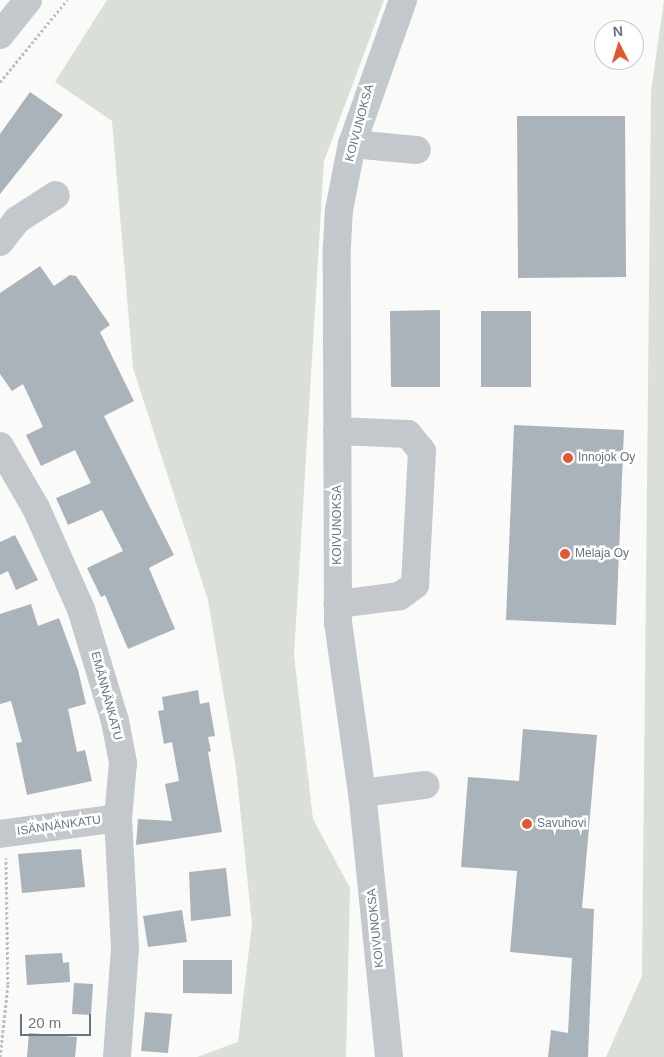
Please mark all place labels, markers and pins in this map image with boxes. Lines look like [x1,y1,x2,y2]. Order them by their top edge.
place label: Innojok Oy [578,451,635,465]
marker: Innojok Oy [562,452,574,464]
place label: Melaja Oy [575,547,629,561]
marker: Melaja Oy [559,548,571,560]
place label: Savuhovi [537,817,586,831]
marker: Savuhovi [521,818,533,830]

